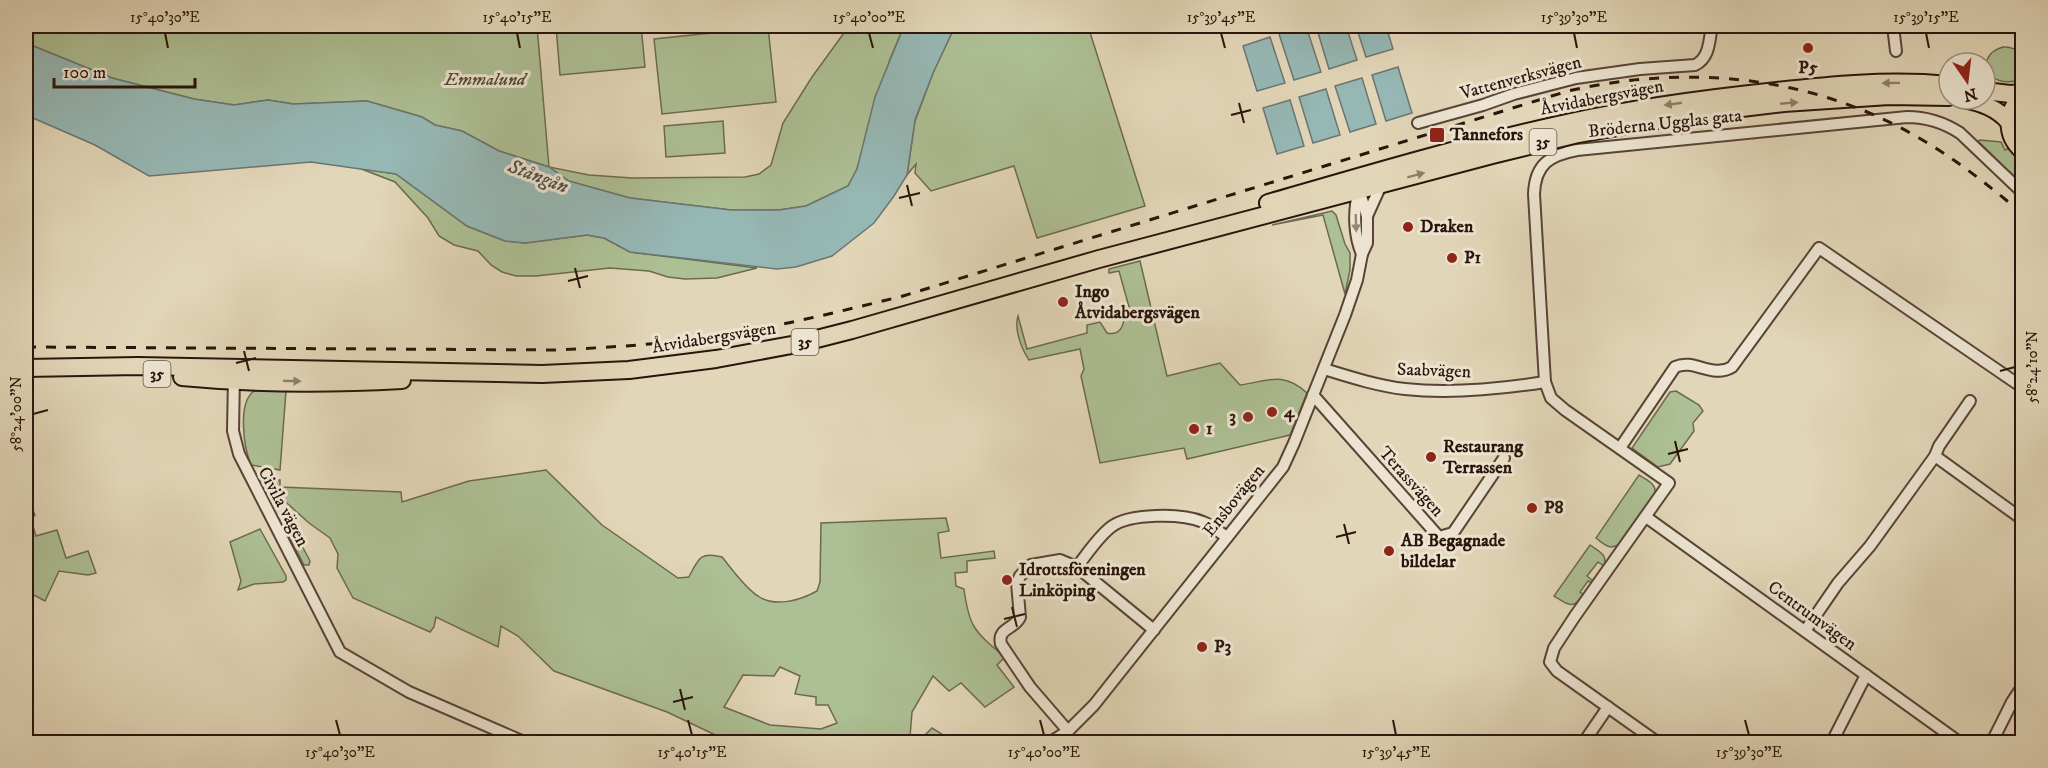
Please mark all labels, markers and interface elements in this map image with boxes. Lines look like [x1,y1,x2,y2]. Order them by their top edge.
text: 15°40'30"E [130,8,200,27]
text: 15°40'15"E [482,8,552,27]
text: 15°40'00"E [833,8,906,27]
text: 15°39'45"E [1187,8,1256,27]
text: 15°39'30"E [1541,8,1608,27]
text: 15°39'15"E [1893,8,1959,27]
marker: P5 [1801,41,1815,55]
scale bar [54,51,195,89]
street label: Vattenverksvägen [1457,51,1584,105]
north arrow [1937,51,1997,111]
place label: P5 [1798,57,1818,79]
text: 100 m [63,62,106,84]
park label: Emmalund [443,69,528,91]
street label: Åtvidabergsvägen [1538,74,1666,121]
one-way arrow [1881,78,1900,87]
text: N [1962,83,1979,106]
one-way arrow [1779,98,1798,108]
one-way arrow [1664,99,1683,108]
street label: Bröderna Ugglas gata [1587,105,1743,143]
place label: Tannefors [1449,124,1523,146]
marker: Tannefors [1428,126,1446,144]
road number: 35 [1530,129,1556,155]
water label: Stångån [503,154,572,200]
one-way arrow [1407,170,1425,180]
one-way arrow [1351,213,1361,232]
place label: Draken [1420,216,1474,238]
marker: Draken [1401,220,1415,234]
place label: P1 [1464,247,1481,269]
marker: P1 [1445,251,1459,265]
place label: Ingo Åtvidabergsvägen [1074,281,1201,324]
marker: Ingo Åtvidabergsvägen [1056,295,1070,309]
street label: Åtvidabergsvägen [650,316,778,359]
road number: 35 [792,329,818,355]
text: 58°24'10"N [2023,331,2042,403]
street label: Saabvägen [1396,359,1472,383]
road number: 35 [144,361,170,387]
text: 58°24'00"N [7,376,26,452]
one-way arrow [283,377,302,386]
place label: 4 [1283,401,1295,423]
marker: 4 [1265,405,1279,419]
place label: 3 [1229,406,1236,428]
marker: 3 [1241,410,1255,424]
place label: 1 [1206,418,1213,440]
marker: 1 [1187,422,1201,436]
place label: Restaurang Terrassen [1442,436,1524,479]
street label: Terassvägen [1374,442,1449,522]
marker: Restaurang Terrassen [1424,450,1438,464]
street label: Ensbovägen [1198,460,1270,542]
street label: Civila vägen [253,463,313,551]
place label: P8 [1544,497,1563,519]
marker: P8 [1525,501,1539,515]
place label: AB Begagnade bildelar [1400,530,1506,573]
marker: AB Begagnade bildelar [1382,544,1396,558]
place label: Idrottsföreningen Linköping [1019,559,1146,602]
marker: Idrottsföreningen Linköping [1000,573,1014,587]
street label: Centrumvägen [1763,576,1861,656]
place label: P3 [1214,636,1231,658]
marker: P3 [1195,640,1209,654]
text: 15°40'30"E [305,743,375,762]
text: 15°40'15"E [657,743,727,762]
text: 15°40'00"E [1008,743,1081,762]
text: 15°39'45"E [1362,743,1431,762]
text: 15°39'30"E [1716,743,1783,762]

